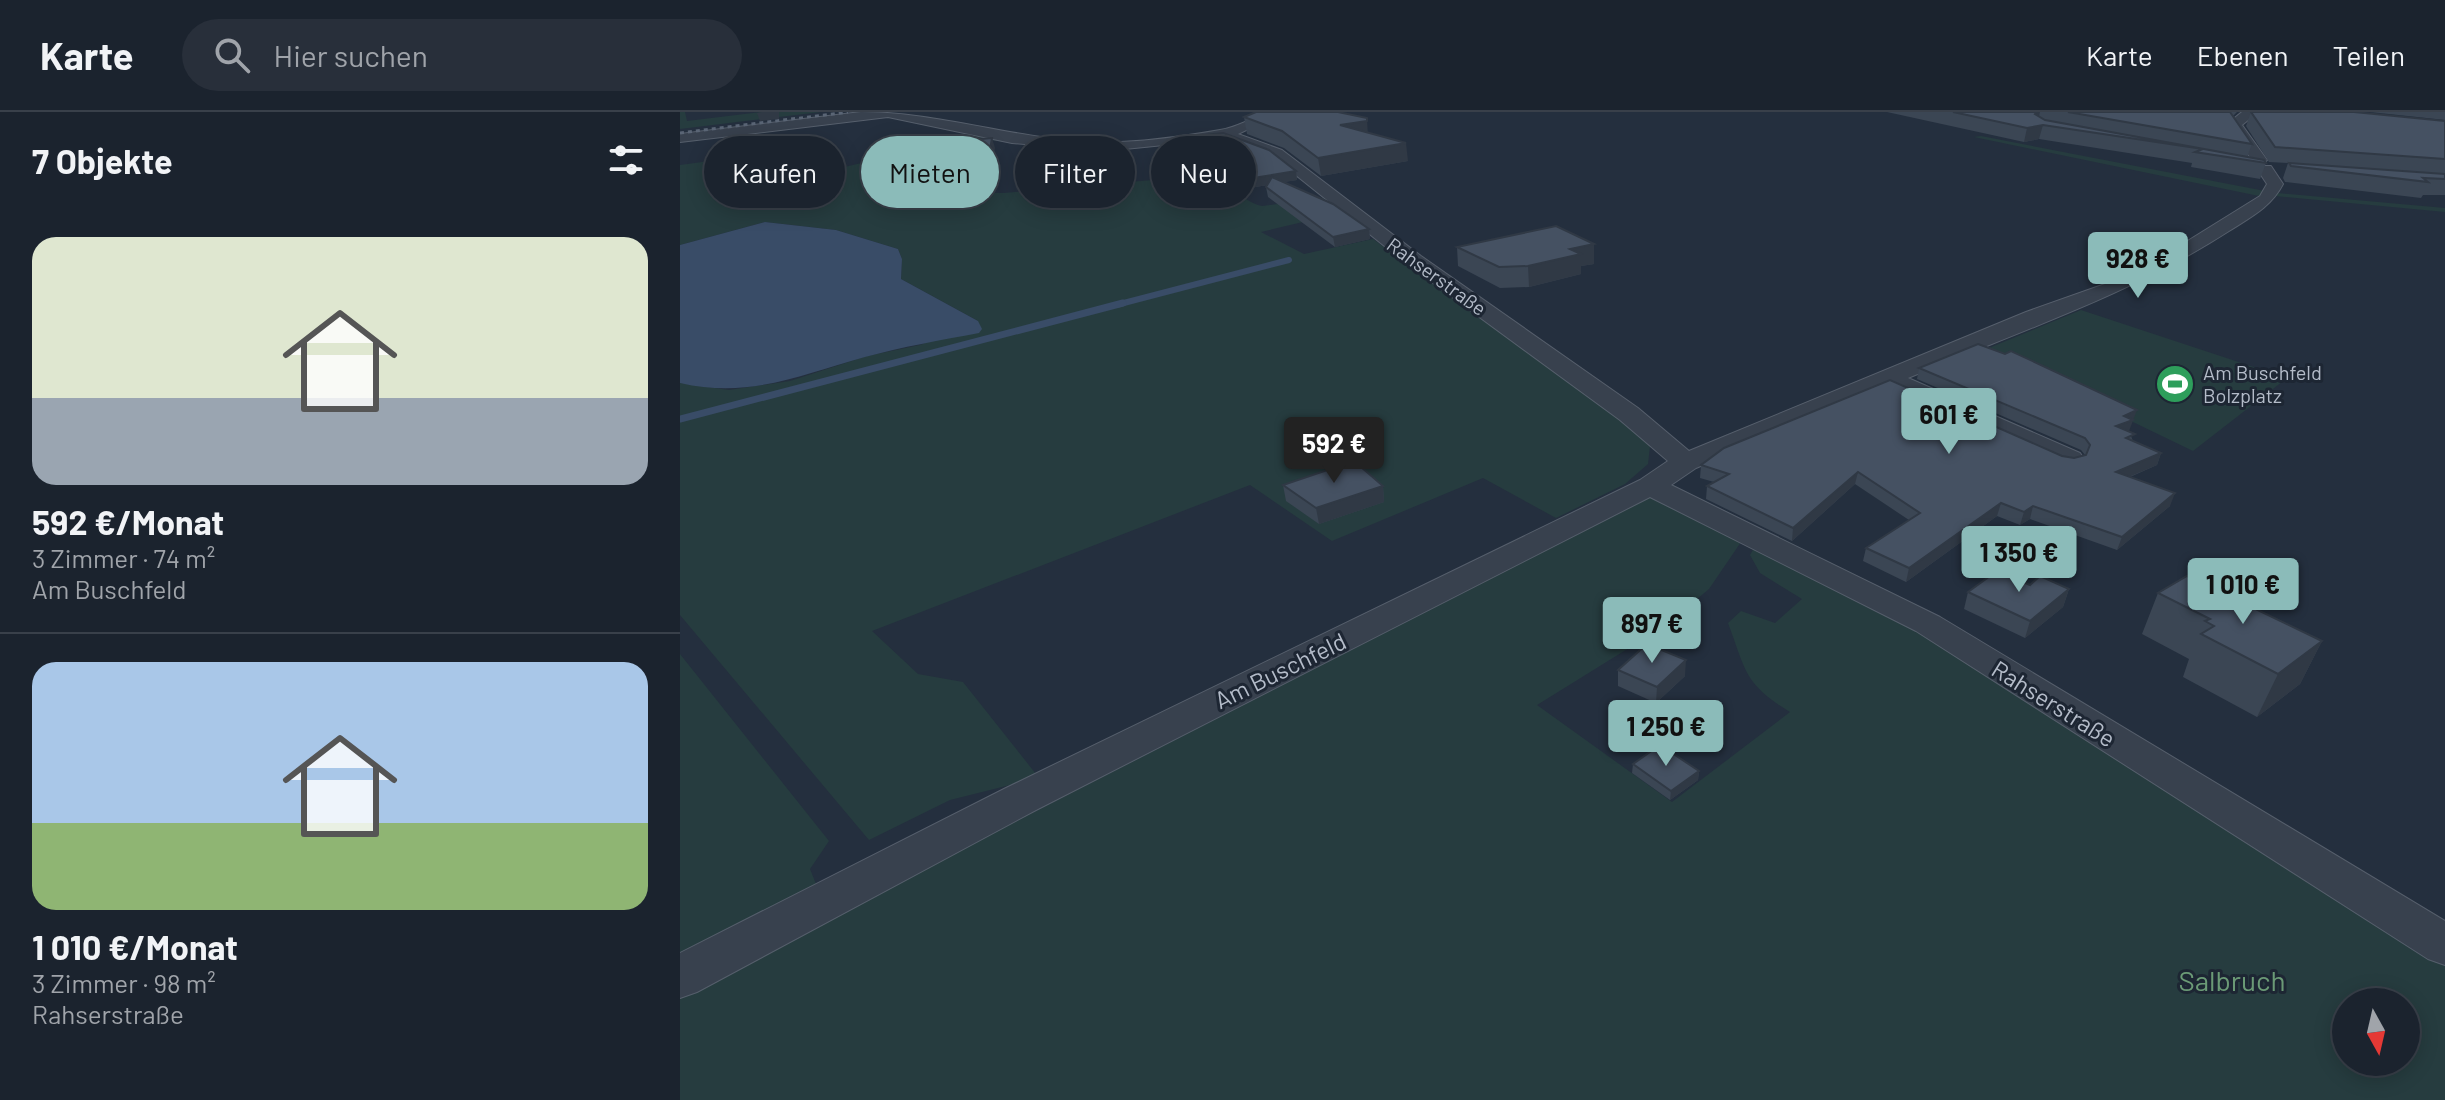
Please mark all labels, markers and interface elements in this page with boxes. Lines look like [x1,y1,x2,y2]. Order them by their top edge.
search box [182,19,742,91]
text: Karte [40,32,134,78]
icon: search [210,33,254,77]
text: Hier suchen [274,37,428,73]
text: Karte [2086,38,2153,72]
text: Ebenen [2197,38,2289,72]
text: Teilen [2333,38,2405,72]
chip: Kaufen [704,136,845,208]
chip: Mieten [861,136,999,208]
chip: Filter [1015,136,1135,208]
chip: Neu [1151,136,1256,208]
icon: filters [604,138,648,182]
text: 7 Objekte [32,140,173,181]
street label: Rahserstraße [1383,232,1491,320]
pin: 928 € [2082,232,2194,300]
text: 928 € [2106,242,2170,273]
icon: home [268,289,412,433]
place label: Am Buschfeld Bolzplatz [2203,360,2322,407]
sports icon: Am Buschfeld Bolzplatz [2154,363,2196,405]
pin: 601 € [1893,388,2005,456]
text: 601 € [1919,398,1979,429]
pin: 592 € [1278,417,1390,485]
text: 592 € [1302,427,1366,458]
text: 592 €/Monat [32,501,224,542]
pin: 1 350 € [1945,526,2093,594]
text: 1 350 € [1980,536,2058,567]
text: 3 Zimmer · 74 m² [32,542,215,573]
pin: 1 010 € [2169,558,2317,626]
text: 1 010 € [2206,568,2280,599]
text: Am Buschfeld [32,573,186,604]
pin: 897 € [1596,597,1708,665]
text: 897 € [1621,607,1683,638]
street label: Am Buschfeld [1210,626,1350,714]
street label: Rahserstraße [1987,654,2121,752]
pin: 1 250 € [1592,700,1740,768]
text: 1 250 € [1626,710,1706,741]
icon: home [268,714,412,858]
text: 1 010 €/Monat [32,926,238,967]
park label: Salbruch [2178,963,2286,997]
text: 3 Zimmer · 98 m² [32,967,216,998]
north arrow [2332,988,2420,1076]
map controls [2332,988,2420,1076]
text: Rahserstraße [32,998,184,1029]

